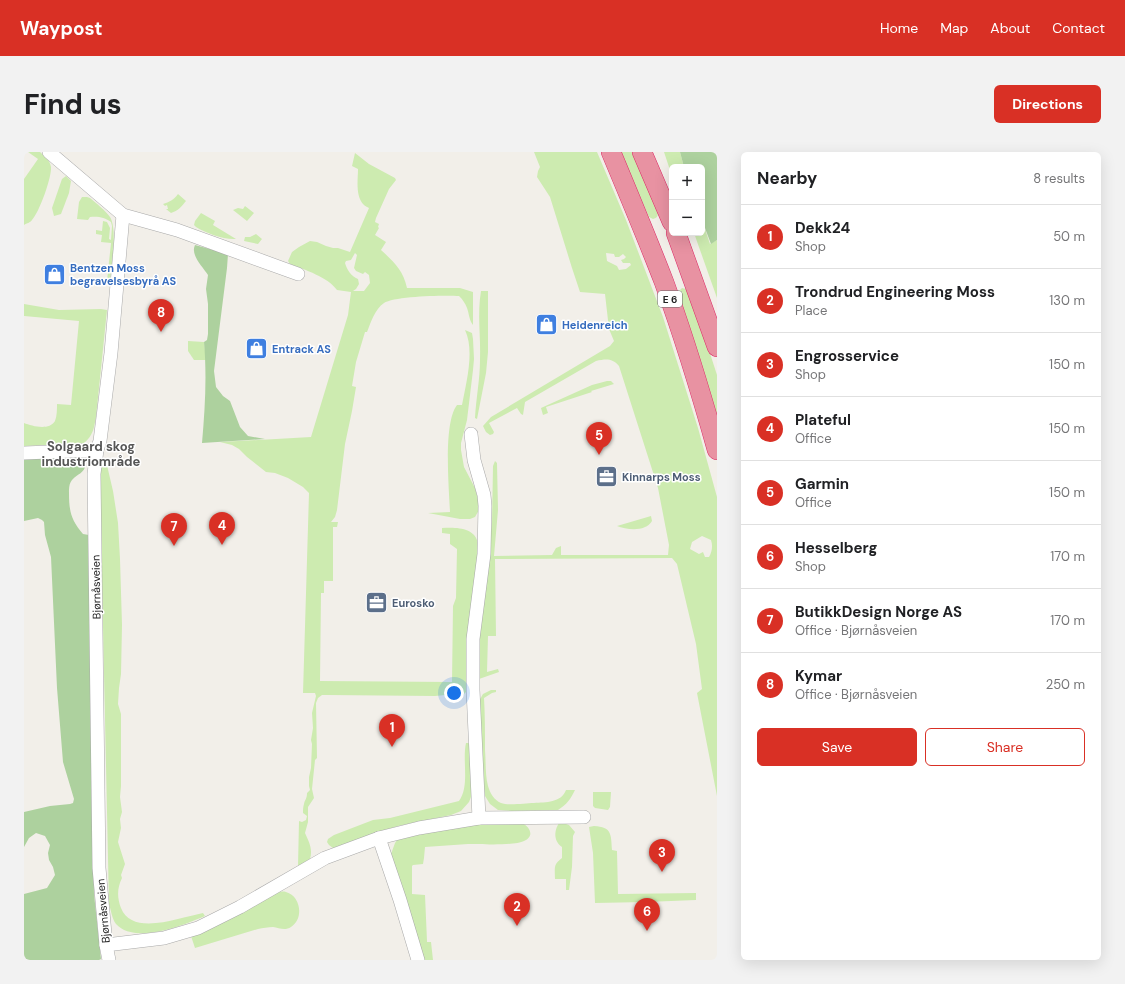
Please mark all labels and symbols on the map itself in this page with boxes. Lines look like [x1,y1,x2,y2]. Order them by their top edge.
shop icon: Bentzen Moss begravelsesbyrå AS [41,261,67,287]
place label: Bentzen Moss begravelsesbyrå AS [70,261,177,288]
road number: E 6 [658,291,682,307]
pin: 8 [148,299,174,332]
shop icon: Heidenreich [533,312,559,338]
place label: Heidenreich [562,318,628,332]
shop icon: Entrack AS [243,336,269,362]
place label: Entrack AS [272,342,331,356]
pin: 5 [586,422,612,455]
district label: Solgaard skog industriområde [42,438,141,470]
office icon: Kinnarps Moss [593,464,619,490]
place label: Kinnarps Moss [622,470,701,484]
pin: 4 [209,512,235,545]
pin: 7 [161,513,187,546]
street label: Bjørnåsveien [88,555,104,619]
office icon: Eurosko [363,590,389,616]
place label: Eurosko [392,596,435,610]
your location [444,683,464,703]
pin: 1 [379,714,405,747]
pin: 3 [649,839,675,872]
street label: Bjørnåsveien [93,878,113,944]
pin: 2 [504,893,530,926]
pin: 6 [634,898,660,931]

